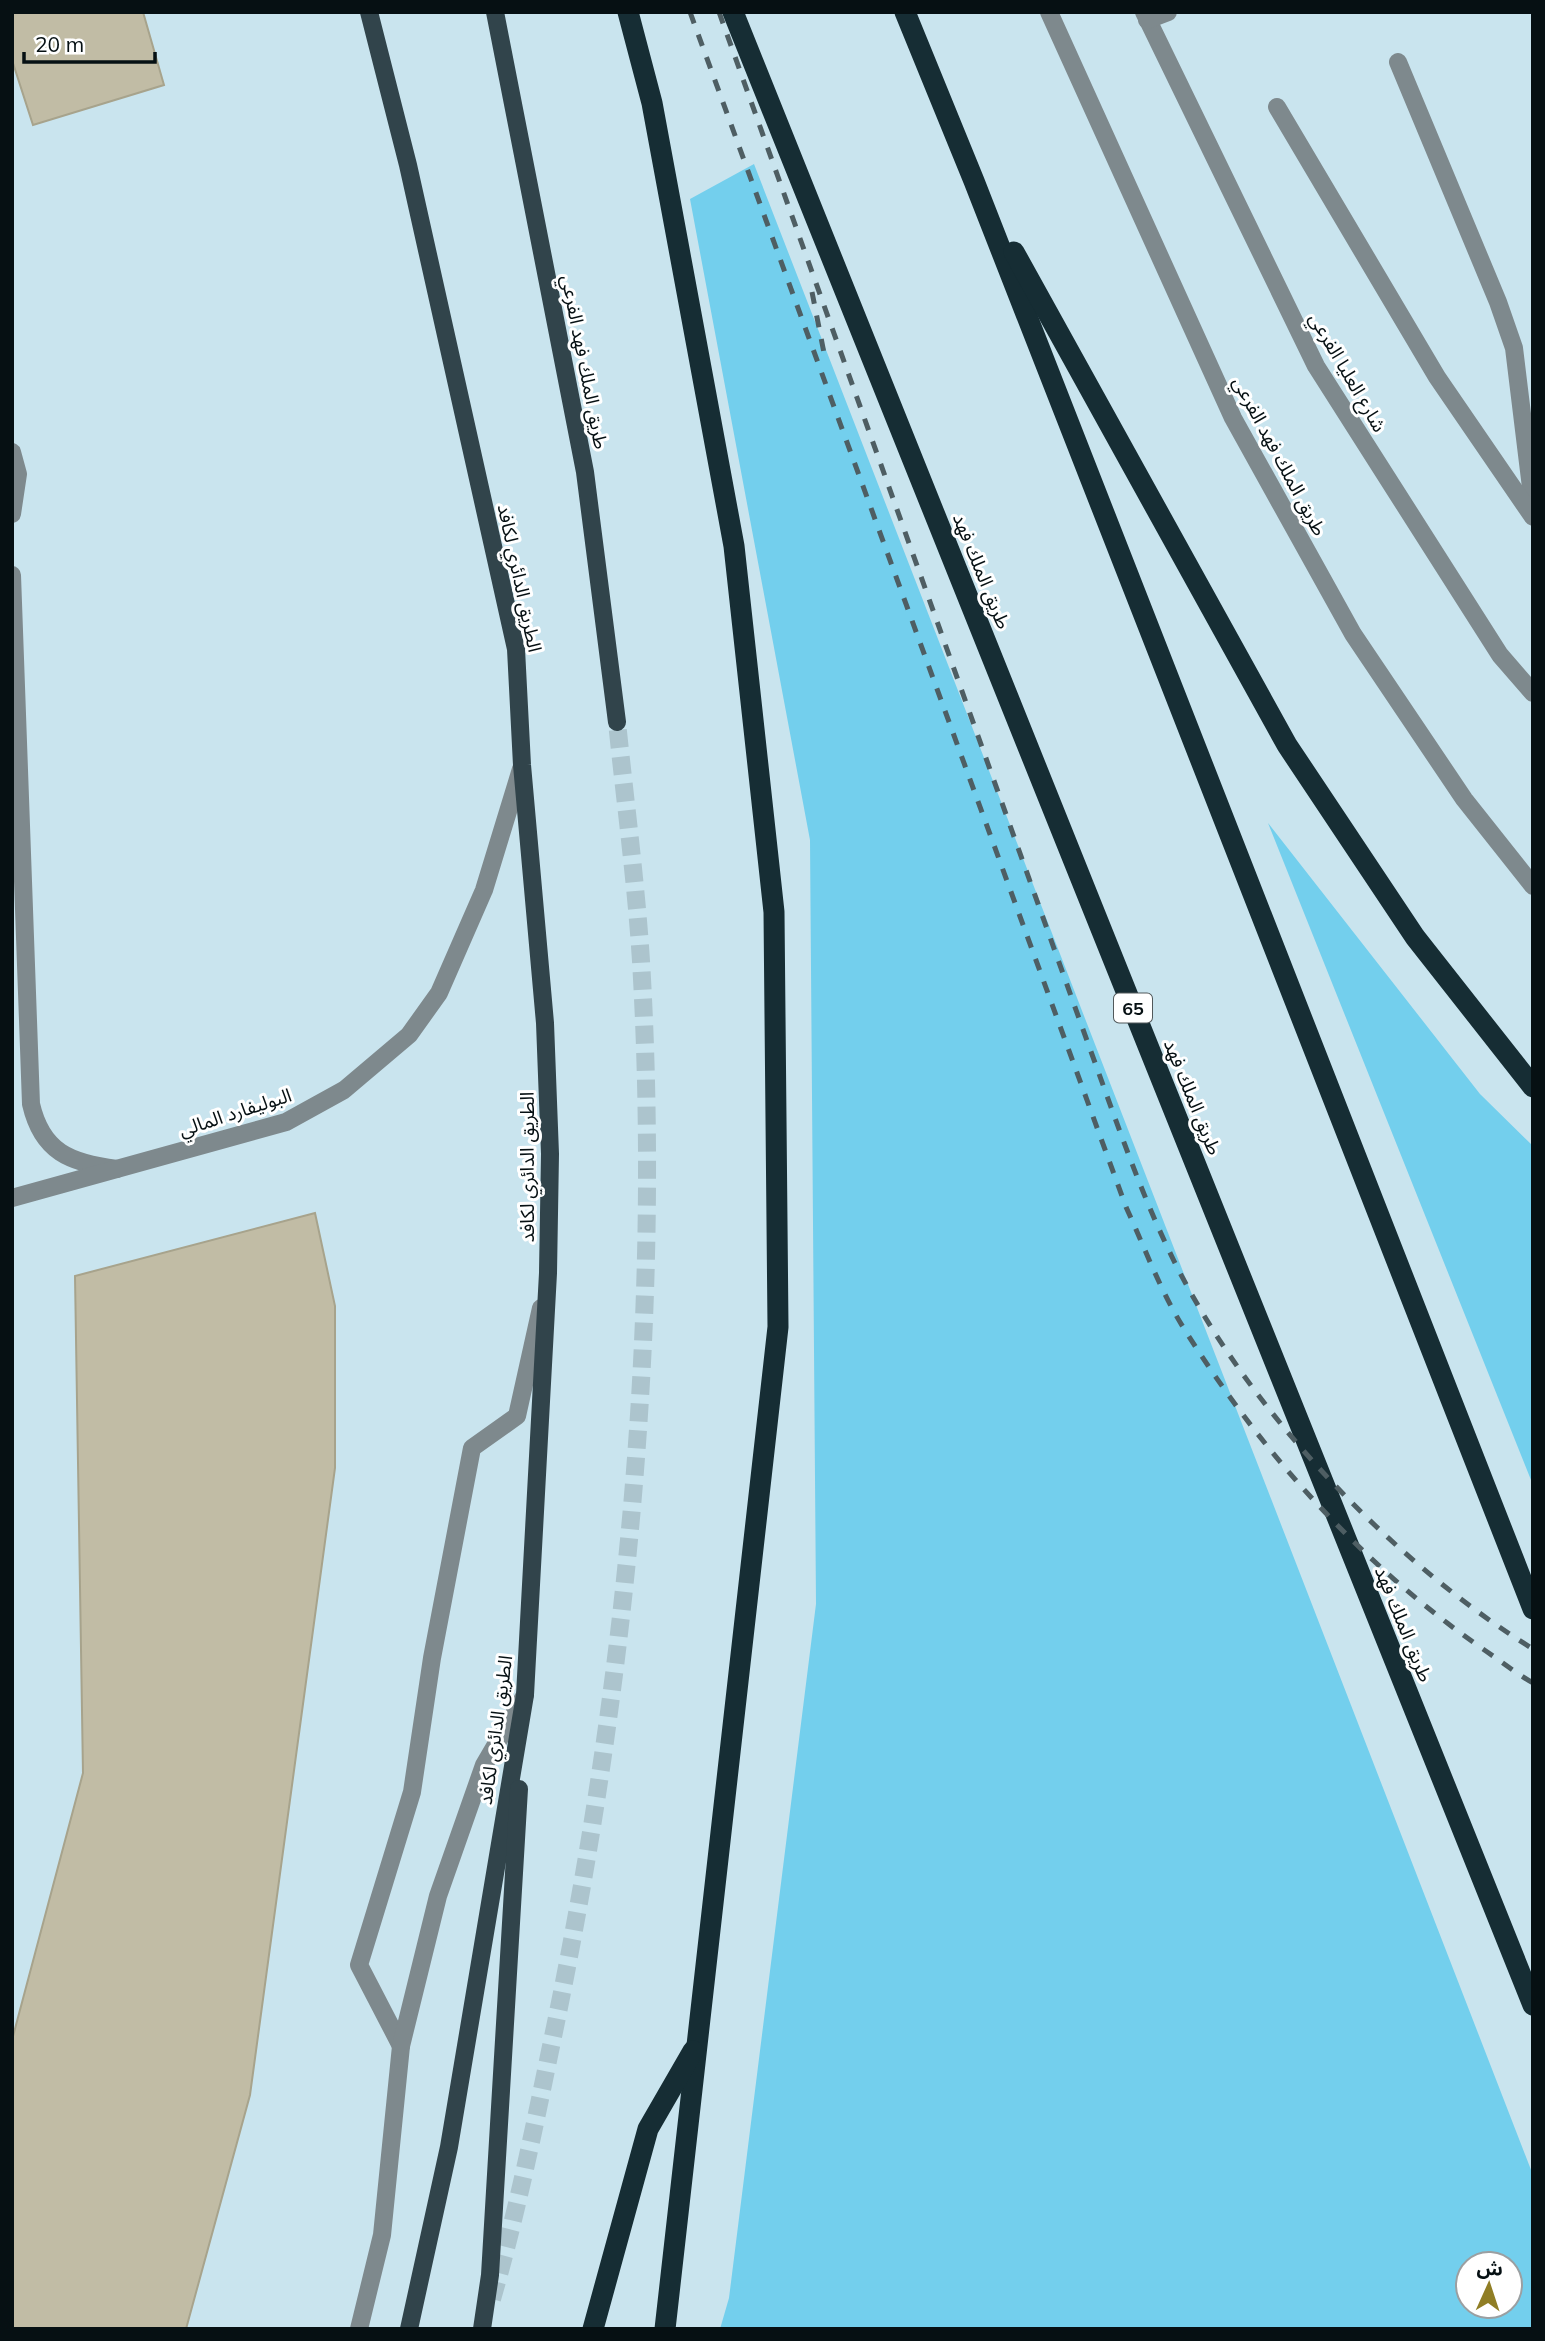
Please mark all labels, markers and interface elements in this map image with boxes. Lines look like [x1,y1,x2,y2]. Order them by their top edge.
scale bar [24,21,156,65]
text: 20 m [35,31,84,57]
street label: طريق الملك فهد الفرعي [553,273,614,452]
street label: شارع العليا الفرعي [1301,308,1392,438]
street label: طريق الملك فهد الفرعي [1225,372,1332,542]
street label: الطريق الدائري لكافد [489,502,547,655]
street label: طريق الملك فهد [948,510,1016,632]
road number: 65 [1114,993,1152,1023]
street label: طريق الملك فهد [1159,1036,1227,1158]
street label: البوليفارد المالي [176,1082,296,1145]
street label: الطريق الدائري لكافد [515,1092,542,1242]
street label: طريق الملك فهد [1370,1563,1438,1685]
street label: الطريق الدائري لكافد [473,1654,521,1807]
north arrow [1454,2250,1524,2320]
text: ش [1476,2255,1504,2281]

